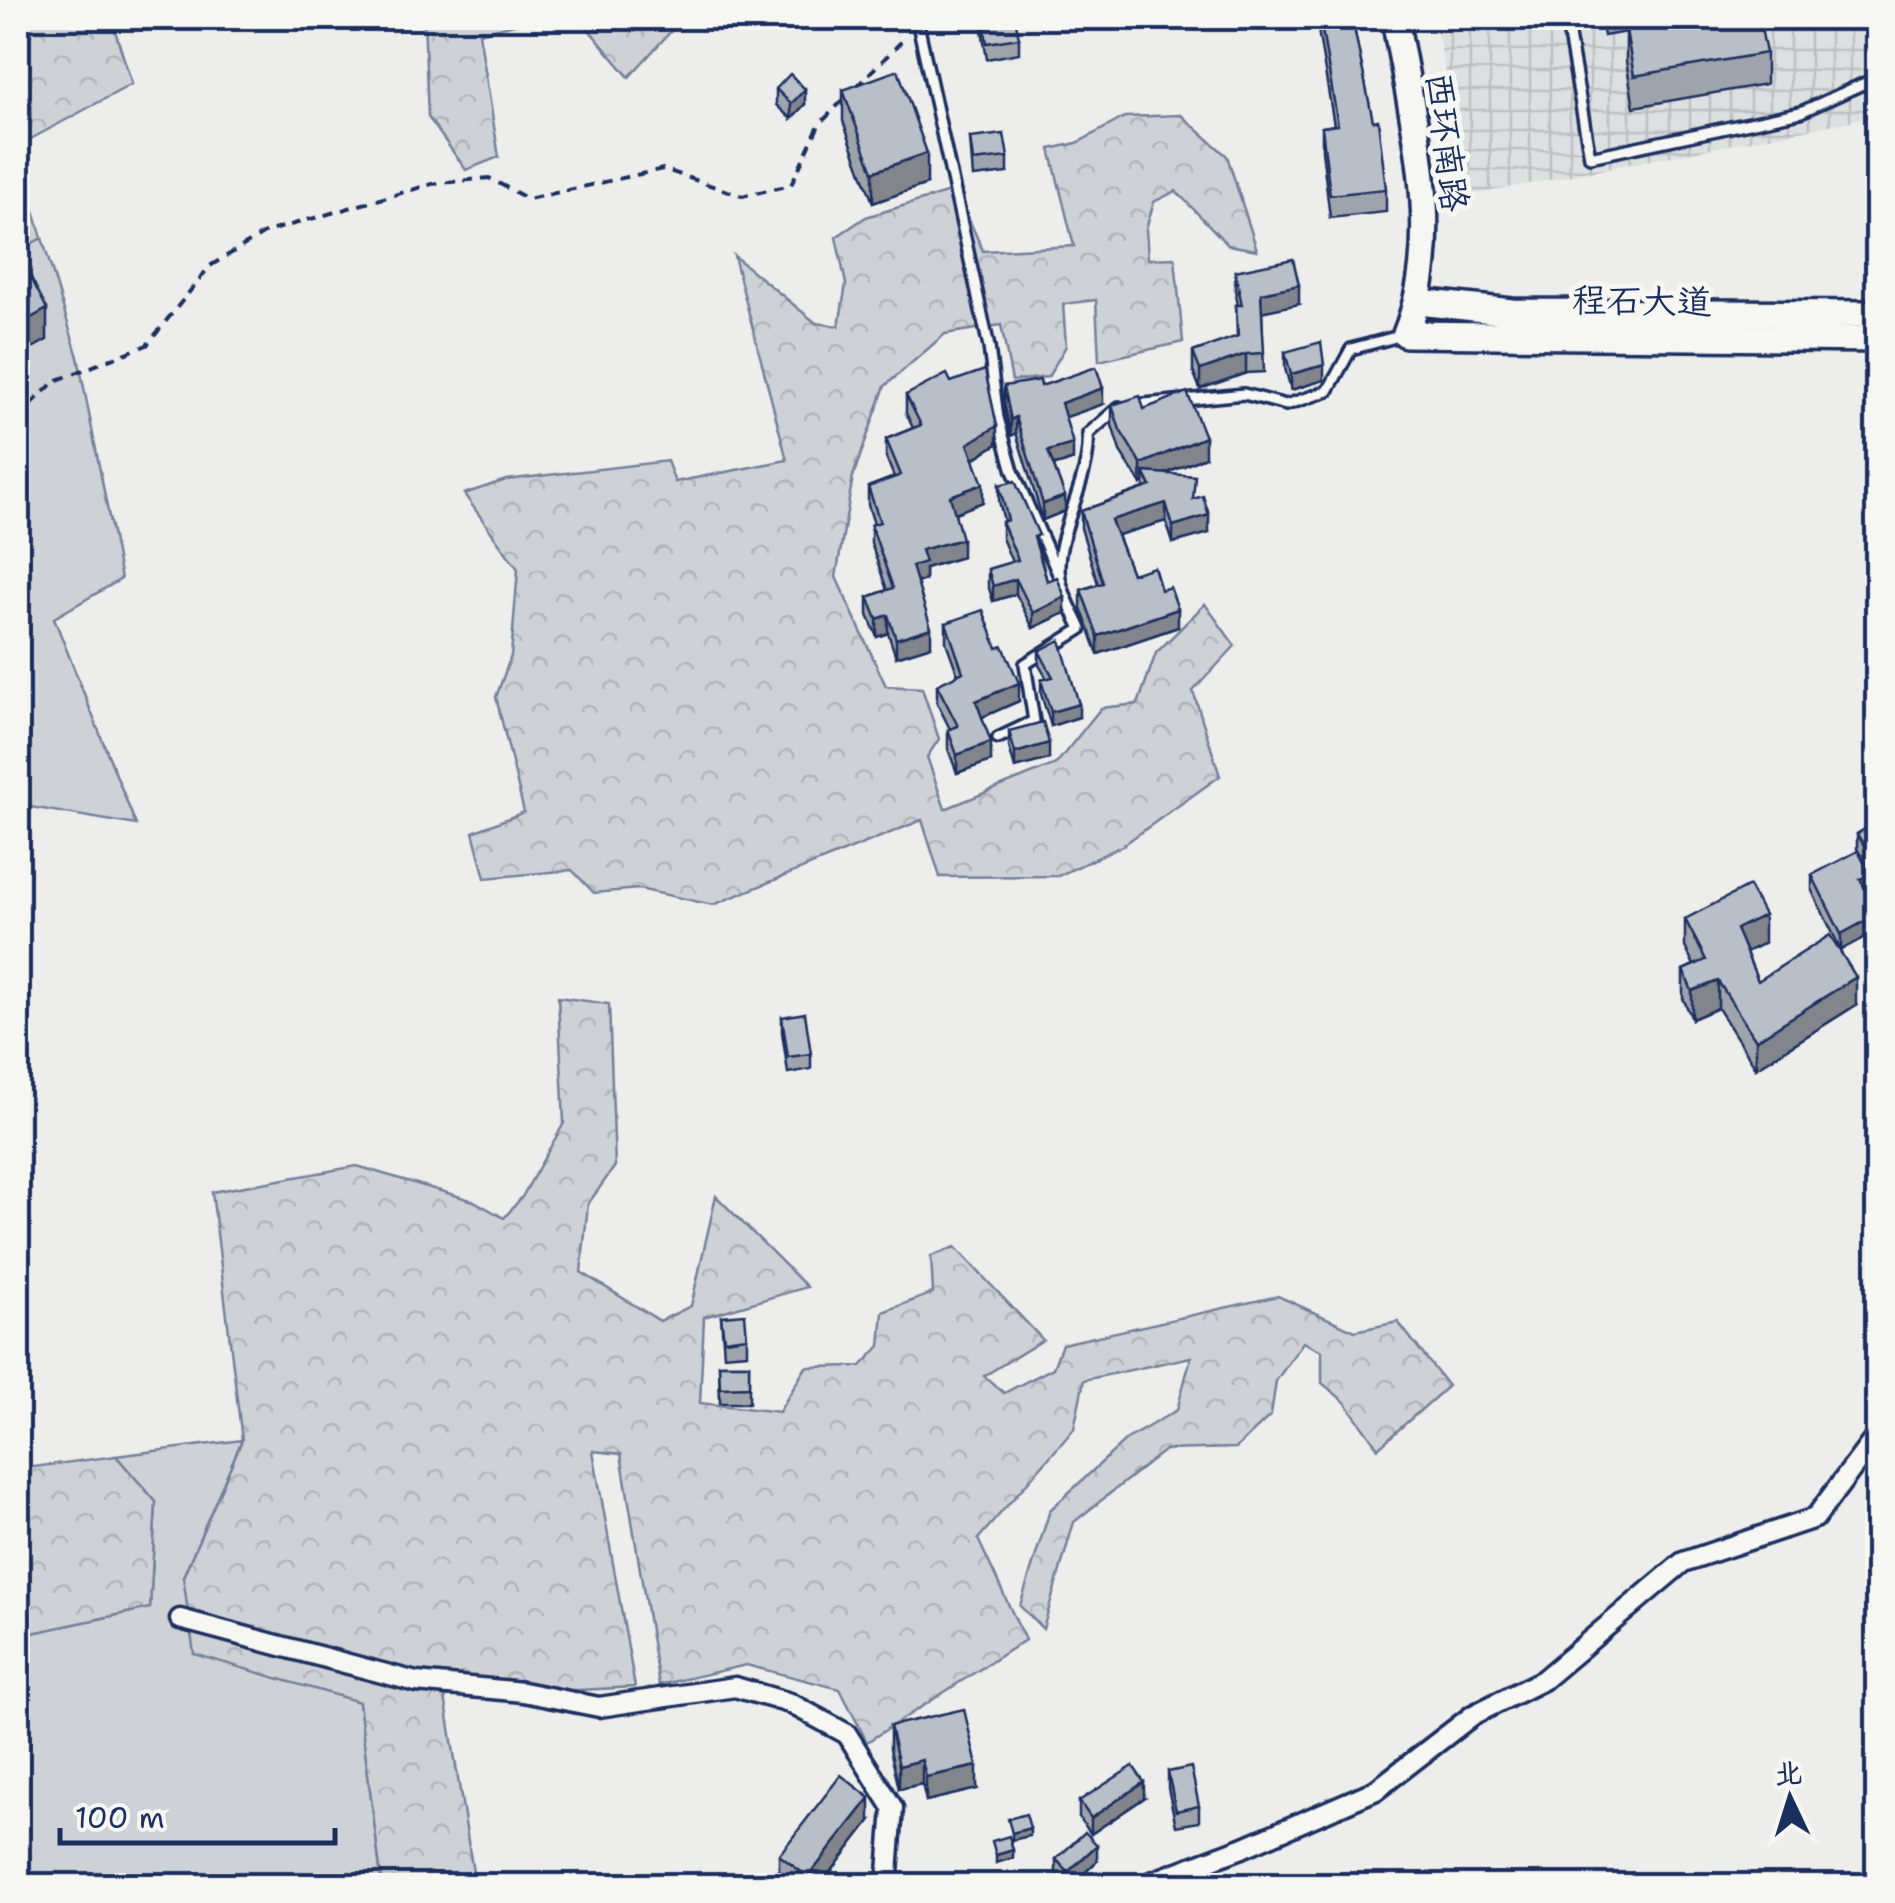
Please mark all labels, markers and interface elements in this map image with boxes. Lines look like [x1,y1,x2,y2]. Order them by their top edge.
street label: 西环南路 [1416,70,1479,214]
street label: 程石大道 [1572,276,1712,325]
north arrow [1740,1748,1840,1848]
text: 北 [1773,1753,1804,1793]
scale bar [60,1783,335,1845]
text: 100 m [75,1797,165,1838]

